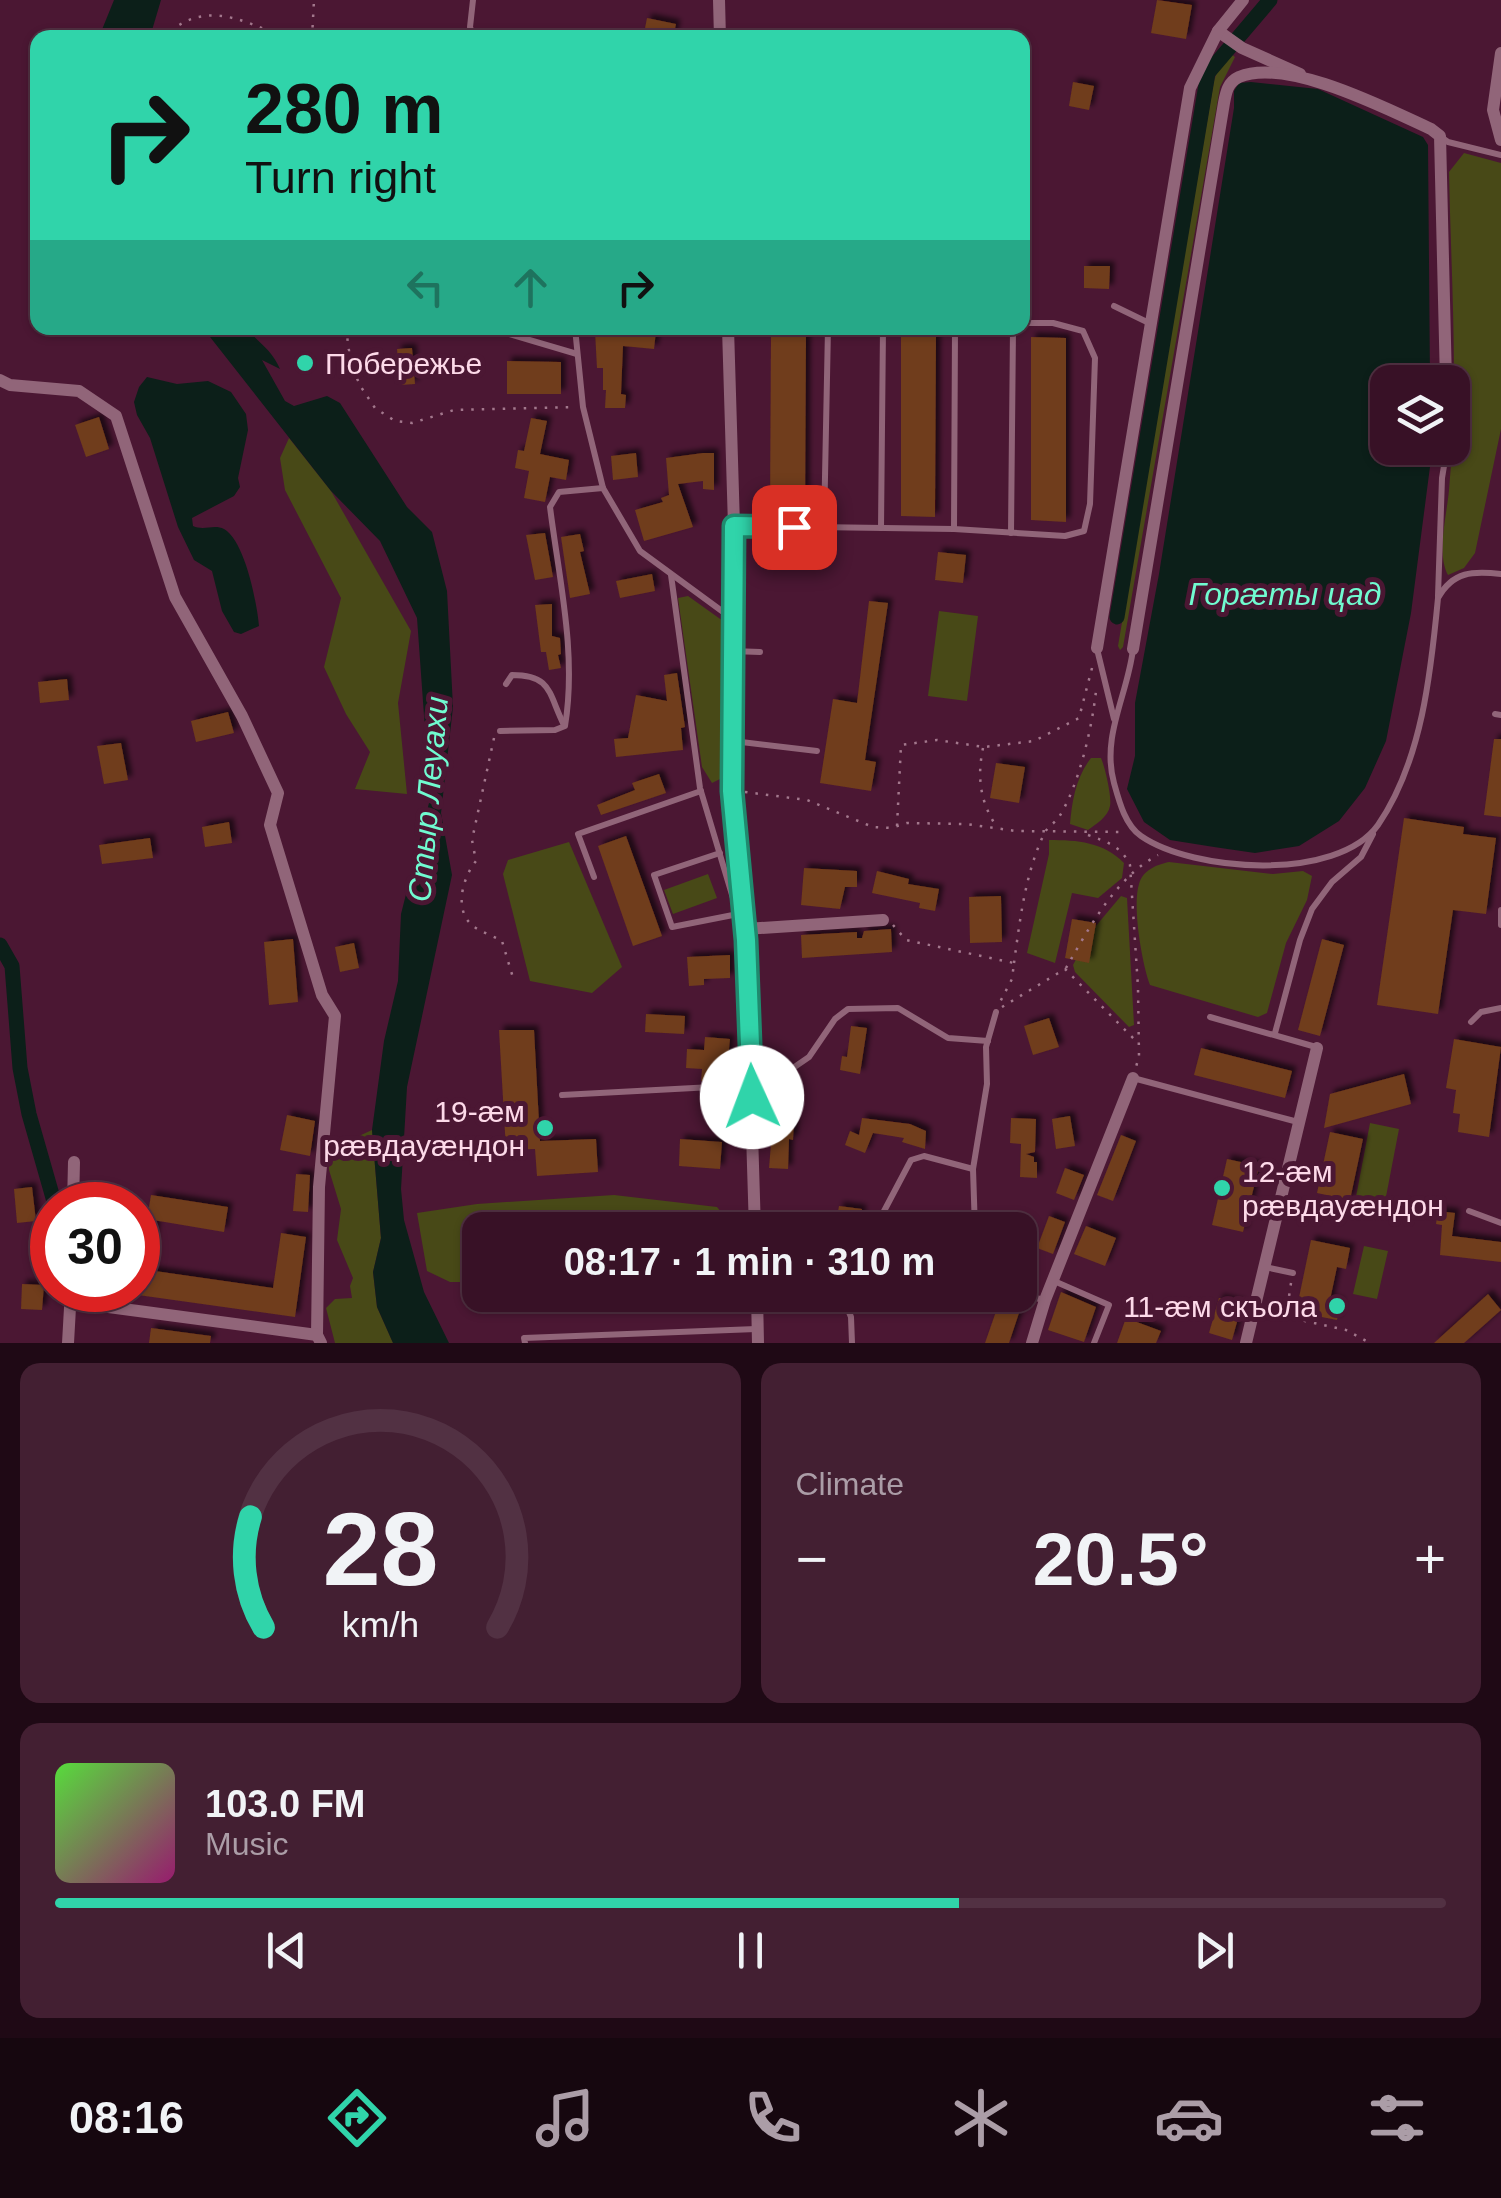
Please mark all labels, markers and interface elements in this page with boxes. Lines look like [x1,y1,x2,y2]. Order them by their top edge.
icon: right [80,70,210,200]
text: 280 m [245,70,443,148]
text: Turn right [245,152,436,203]
icon: left [398,260,453,315]
icon: ahead [503,260,558,315]
icon: right [608,260,663,315]
place label: Побережье [325,347,482,380]
marker: Побережье [294,352,316,374]
map controls [1370,365,1470,465]
button: layers [1370,365,1470,465]
pin [752,485,837,570]
icon: arrive [767,500,822,555]
water label: Горӕты цад [1189,576,1381,612]
water label: Стыр Леуахи [401,694,455,903]
position arrow [700,1045,804,1149]
place label: 19-æм рӕвдауӕндон [323,1095,525,1162]
marker: 19-æм рӕвдауӕндон [534,1117,556,1139]
place label: 12-æм рӕвдауӕндон [1242,1155,1444,1222]
marker: 12-æм рӕвдауӕндон [1211,1177,1233,1199]
speed limit sign: 30 [30,1182,160,1312]
text: 08:17 · 1 min · 310 m [564,1241,935,1283]
place label: 11-æм скъола [1123,1290,1317,1323]
marker: 11-æм скъола [1326,1295,1348,1317]
text: Climate [796,1466,904,1502]
text: 28 [322,1491,438,1607]
text: 20.5° [1033,1517,1209,1601]
text: − [796,1528,828,1590]
text: + [1414,1528,1446,1590]
text: km/h [342,1605,419,1645]
text: 103.0 FM [205,1783,366,1825]
text: Music [205,1826,289,1862]
icon: previous [259,1923,314,1978]
icon: pause [723,1923,778,1978]
icon: next [1187,1923,1242,1978]
icon: directions [322,2083,392,2153]
icon: music [530,2083,600,2153]
icon: phone [738,2083,808,2153]
icon: climate [946,2083,1016,2153]
icon: car [1154,2083,1224,2153]
icon: filters [1362,2083,1432,2153]
text: 08:16 [69,2092,184,2143]

